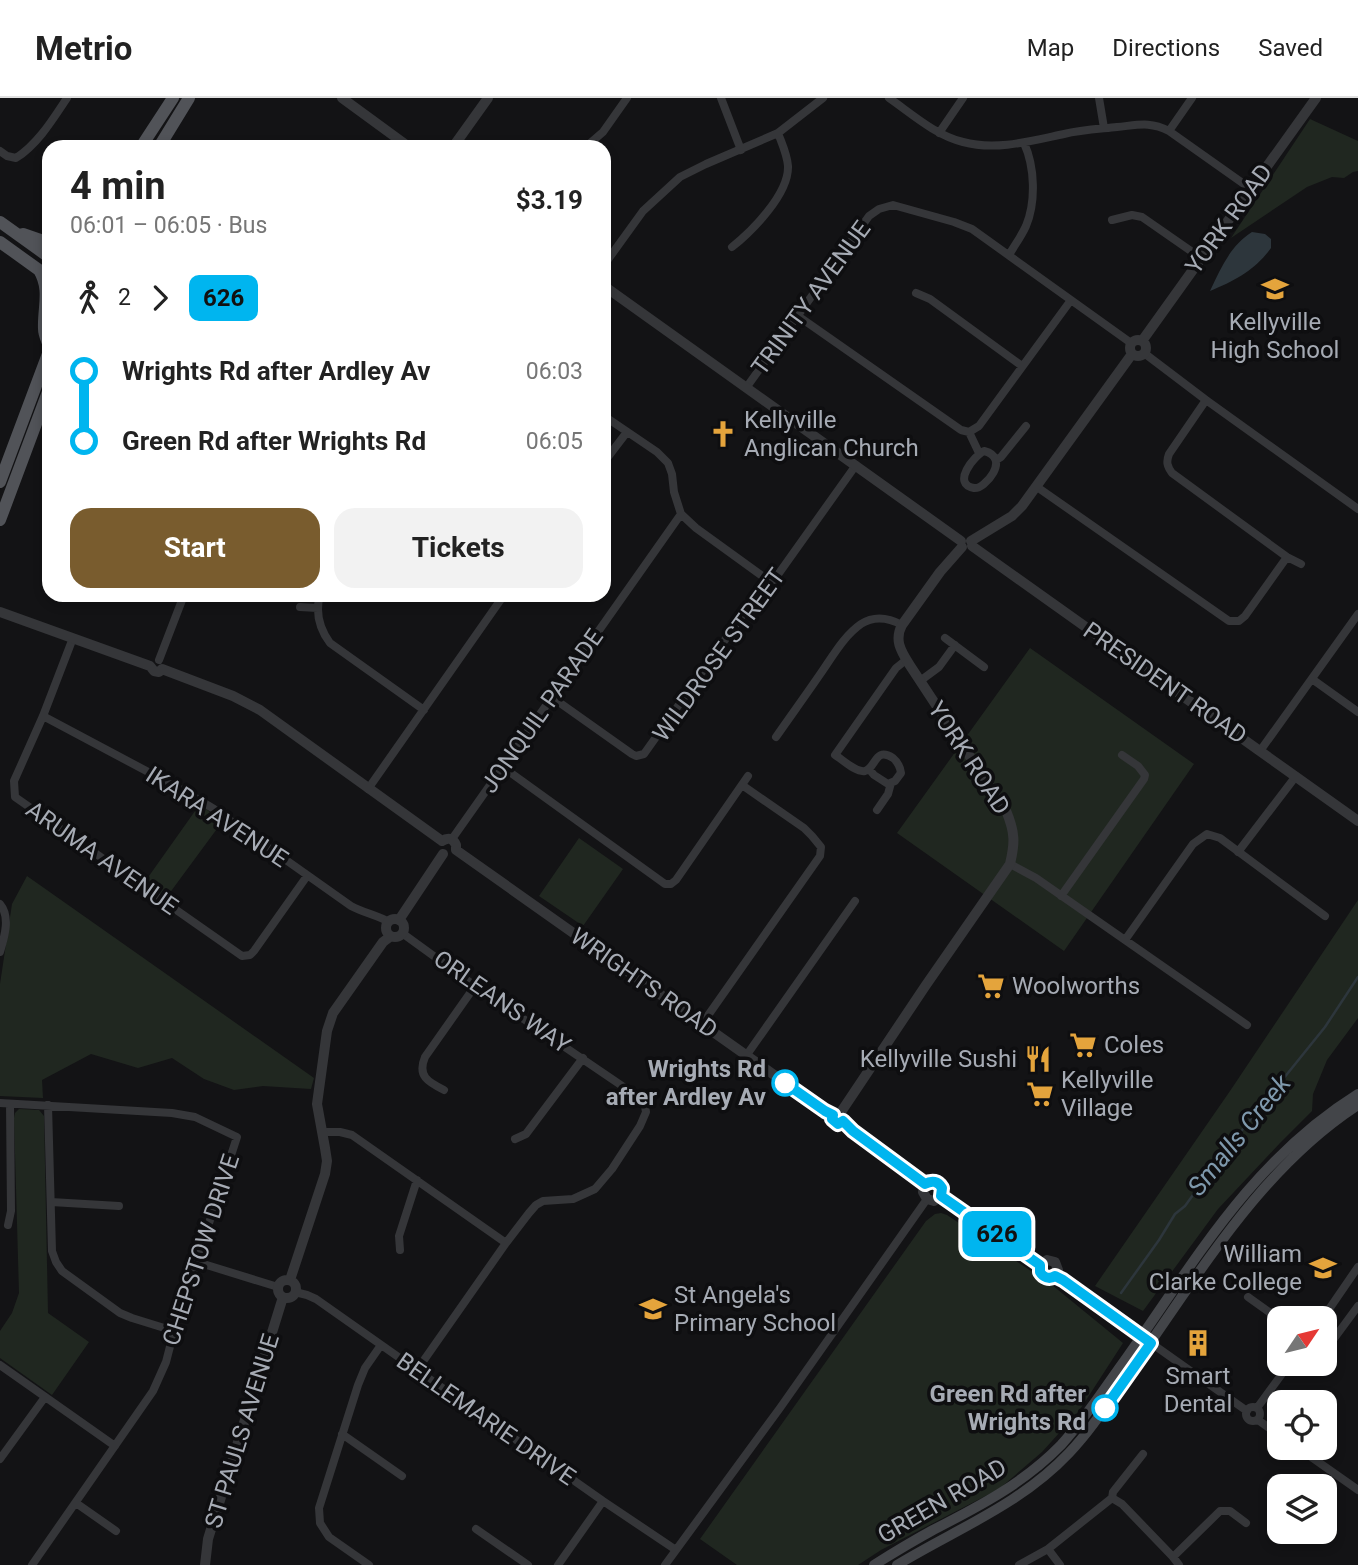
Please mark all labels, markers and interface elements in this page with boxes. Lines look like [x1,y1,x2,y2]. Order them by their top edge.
text: Metrio [35,29,132,68]
text: Map [1027,34,1074,62]
text: Directions [1112,34,1220,62]
text: Saved [1258,34,1323,62]
street label: YORK ROAD [1180,159,1278,279]
text: 4 min [70,164,166,208]
text: $3.19 [516,185,583,215]
text: 06:01 – 06:05 · Bus [70,212,267,239]
street label: TRINITY AVENUE [746,215,876,381]
school or university icon: Kellyville High School [1260,274,1290,304]
icon: walk [70,279,108,317]
icon: forward [141,279,179,317]
text: 2 [118,284,131,311]
text: 626 [203,284,244,312]
place label: Kellyville High School [1211,308,1339,364]
text: Wrights Rd after Ardley Av [122,356,430,386]
text: 06:03 [526,358,583,385]
place label: Kellyville Anglican Church [744,406,919,462]
church icon: Kellyville Anglican Church [708,419,738,449]
text: Green Rd after Wrights Rd [122,426,426,456]
text: 06:05 [526,428,583,455]
button: Start [70,508,320,588]
button: Tickets [334,508,583,588]
street label: WILDROSE STREET [647,563,791,747]
street label: PRESIDENT ROAD [1078,616,1252,750]
street label: JONQUIL PARADE [475,624,609,798]
street label: YORK ROAD [922,696,1016,820]
street label: IKARA AVENUE [141,761,293,873]
street label: ARUMA AVENUE [21,795,183,921]
street label: WRIGHTS ROAD [565,922,723,1044]
street label: ORLEANS WAY [428,944,576,1060]
supermarket icon: Woolworths [976,971,1006,1001]
place label: Woolworths [1012,972,1140,1000]
supermarket icon: Coles [1068,1030,1098,1060]
place label: Coles [1104,1031,1164,1059]
restaurant icon: Kellyville Sushi [1023,1044,1053,1074]
place label: Kellyville Sushi [860,1045,1017,1073]
place label: Wrights Rd after Ardley Av [606,1055,766,1111]
place label: Kellyville Village [1061,1066,1153,1122]
water label: Smalls Creek [1181,1068,1298,1201]
marker: Wrights Rd after Ardley Av [772,1070,798,1096]
supermarket icon: Kellyville Village [1025,1079,1055,1109]
street label: CHEPSTOW DRIVE [157,1151,245,1349]
line badge: 626 [957,1211,1037,1257]
text: 626 [976,1220,1018,1248]
place label: William Clarke College [1149,1240,1302,1296]
school or university icon: William Clarke College [1308,1253,1338,1283]
place label: St Angela's Primary School [674,1281,836,1337]
school or university icon: St Angela's Primary School [638,1294,668,1324]
north arrow [1267,1306,1337,1376]
map controls [1267,1306,1337,1544]
building icon: Smart Dental [1183,1328,1213,1358]
street label: ST PAULS AVENUE [199,1331,285,1531]
street label: BELLEMARIE DRIVE [391,1347,581,1491]
place label: Smart Dental [1164,1362,1232,1418]
place label: Green Rd after Wrights Rd [930,1380,1086,1436]
button: locate [1267,1390,1337,1460]
marker: Green Rd after Wrights Rd [1092,1395,1118,1421]
street label: GREEN ROAD [873,1453,1011,1549]
button: layers [1267,1474,1337,1544]

